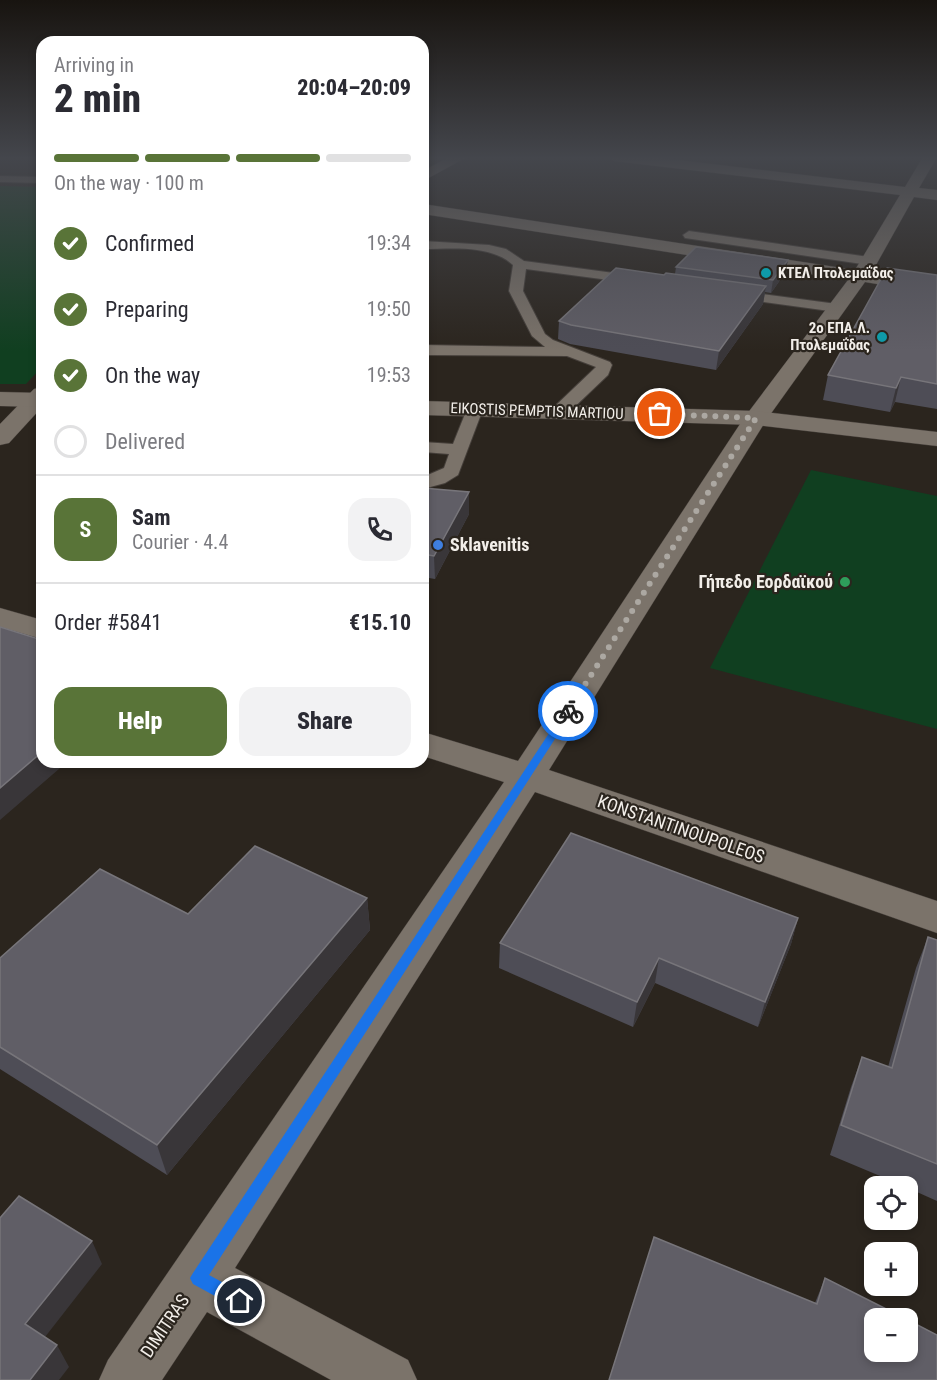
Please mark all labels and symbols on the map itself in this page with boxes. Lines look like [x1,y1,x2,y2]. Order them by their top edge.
place label: ΚΤΕΛ Πτολεμαΐδας [778,264,894,282]
marker: ΚΤΕΛ Πτολεμαΐδας [759,266,773,280]
place label: 2ο ΕΠΑ.Λ. Πτολεμαΐδας [790,319,870,354]
marker: 2ο ΕΠΑ.Λ. Πτολεμαΐδας [875,330,889,344]
pin [634,388,685,439]
street label: EIKOSTIS PEMPTIS MARTIOU [450,399,624,423]
place label: Sklavenitis [450,534,529,555]
marker: Sklavenitis [431,538,445,552]
place label: Γήπεδο Εορδαϊκού [699,571,833,592]
marker: Γήπεδο Εορδαϊκού [838,575,852,589]
courier [538,681,598,741]
street label: KONSTANTINOUPOLEOS [595,790,767,867]
pin [214,1275,265,1326]
street label: DIMITRAS [136,1290,193,1361]

